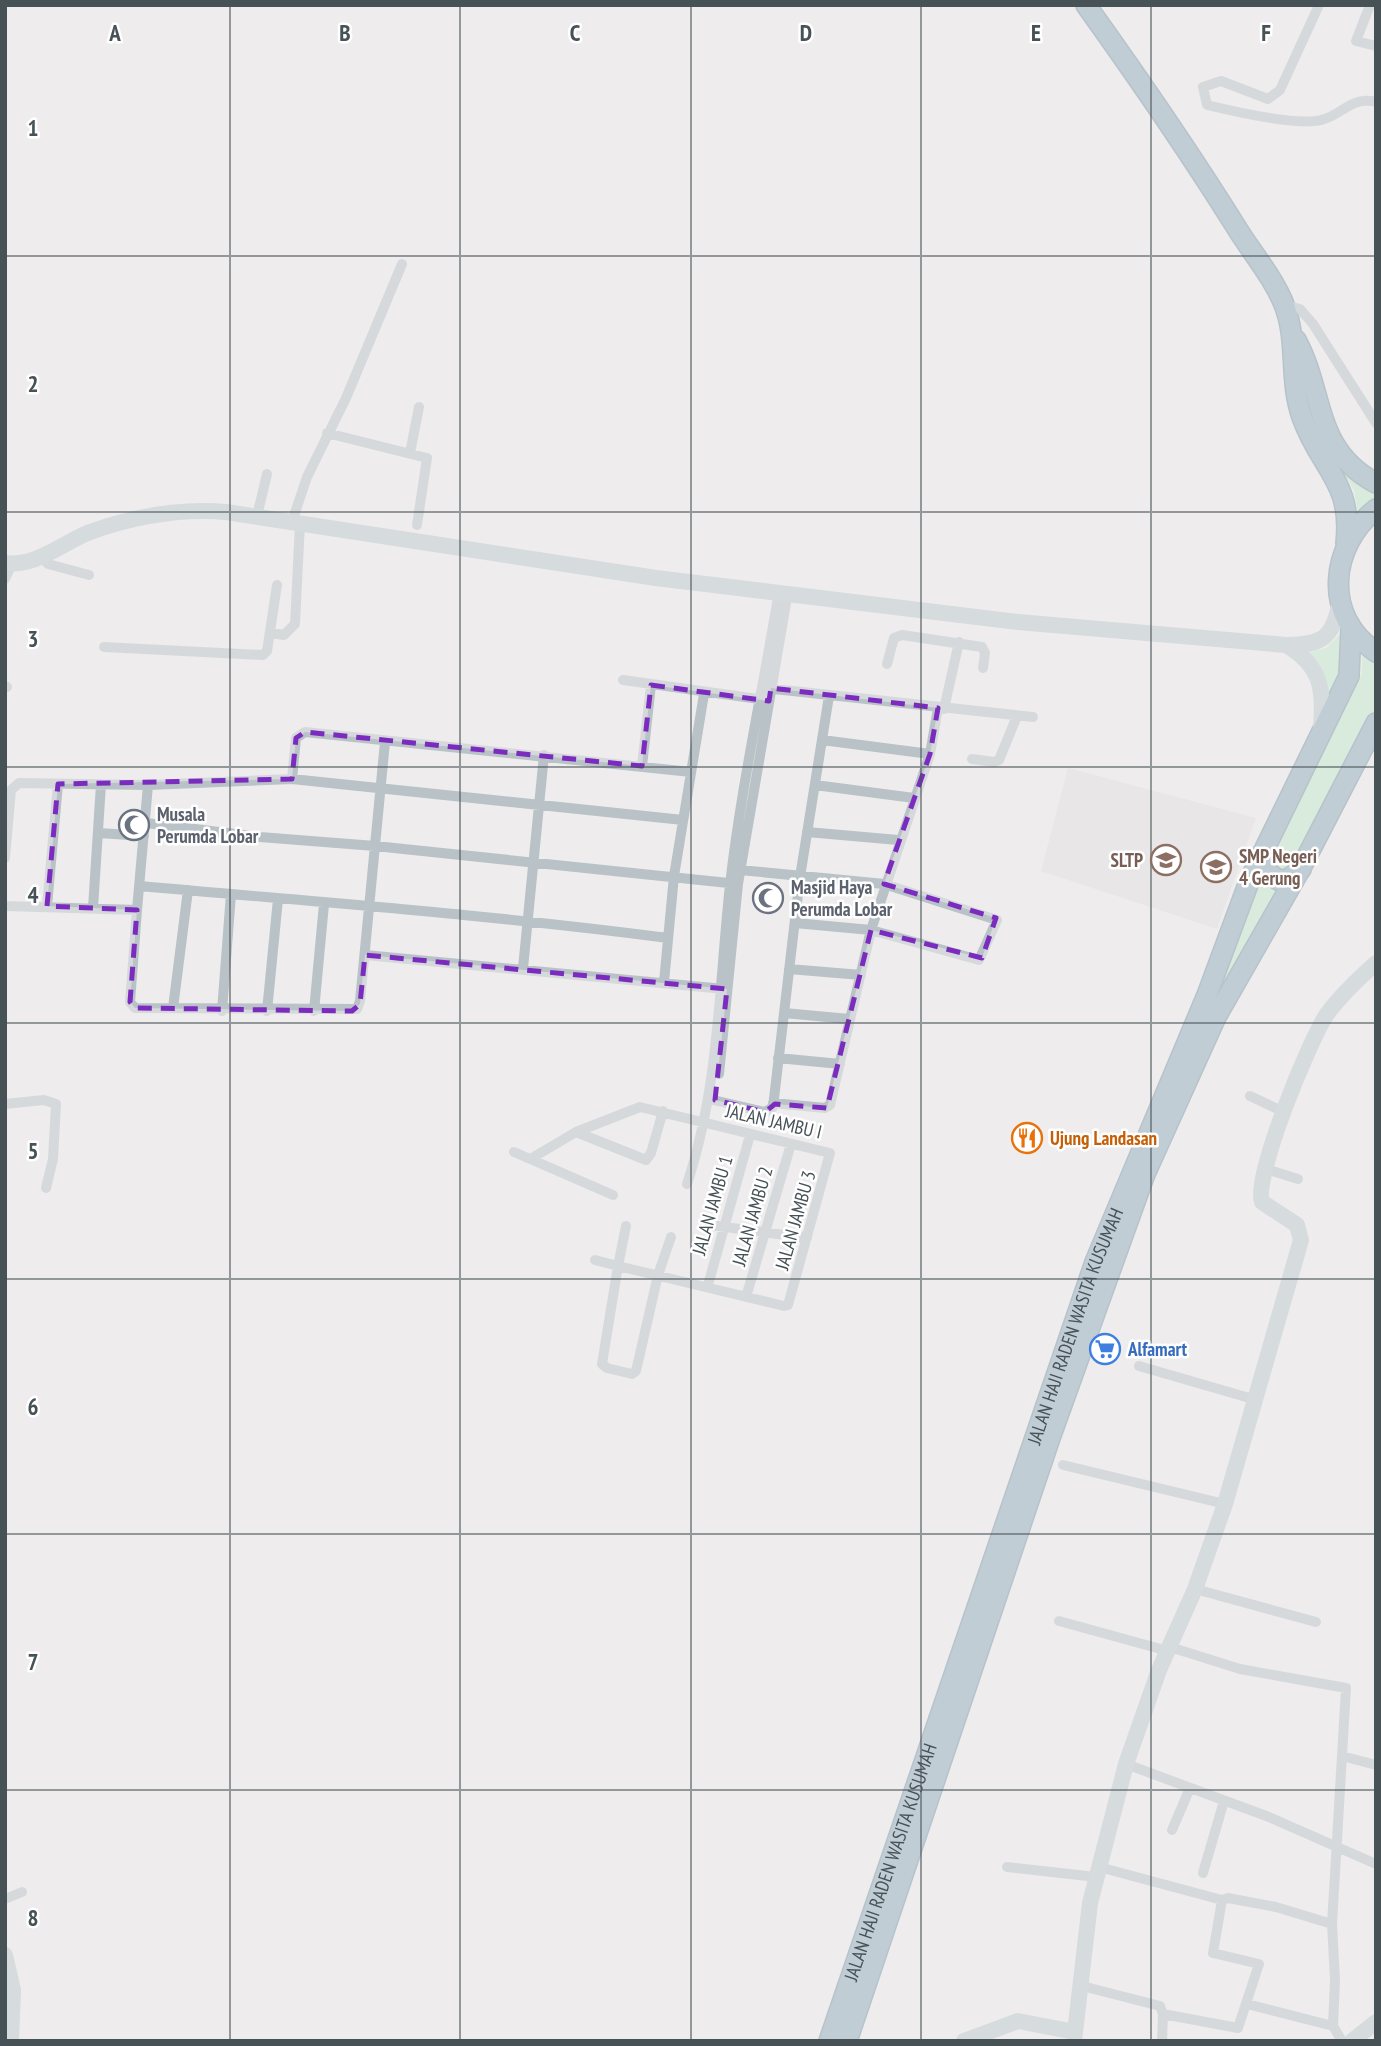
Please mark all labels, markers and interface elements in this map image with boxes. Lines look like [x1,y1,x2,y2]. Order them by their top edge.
text: A [108,18,121,47]
text: B [339,18,351,47]
text: C [570,18,581,47]
text: D [800,18,812,47]
text: E [1031,18,1041,47]
text: F [1261,18,1271,47]
text: 1 [28,113,39,142]
text: 2 [28,369,39,398]
text: 3 [28,624,39,653]
place label: Musala Perumda Lobar [157,802,259,848]
mosque icon: Musala Perumda Lobar [117,808,151,842]
school or university icon: SLTP [1149,843,1183,877]
place label: SMP Negeri 4 Gerung [1239,844,1317,890]
place label: SLTP [1111,848,1143,872]
school or university icon: SMP Negeri 4 Gerung [1199,850,1233,884]
place label: Masjid Haya Perumda Lobar [791,875,893,921]
text: 4 [28,880,39,909]
mosque icon: Masjid Haya Perumda Lobar [751,881,785,915]
street label: JALAN JAMBU I [723,1098,824,1144]
restaurant icon: Ujung Landasan [1010,1121,1044,1155]
place label: Ujung Landasan [1050,1126,1157,1150]
text: 5 [28,1136,39,1165]
street label: JALAN JAMBU 1 [686,1153,738,1258]
street label: JALAN JAMBU 2 [726,1164,778,1269]
street label: JALAN JAMBU 3 [769,1168,821,1273]
street label: JALAN HAJI RADEN WASITA KUSUMAH [1021,1204,1128,1448]
supermarket icon: Alfamart [1088,1332,1122,1366]
place label: Alfamart [1127,1337,1188,1361]
text: 6 [28,1392,39,1421]
text: 7 [28,1647,39,1676]
street label: JALAN HAJI RADEN WASITA KUSUMAH [838,1740,942,1985]
text: 8 [28,1903,39,1932]

